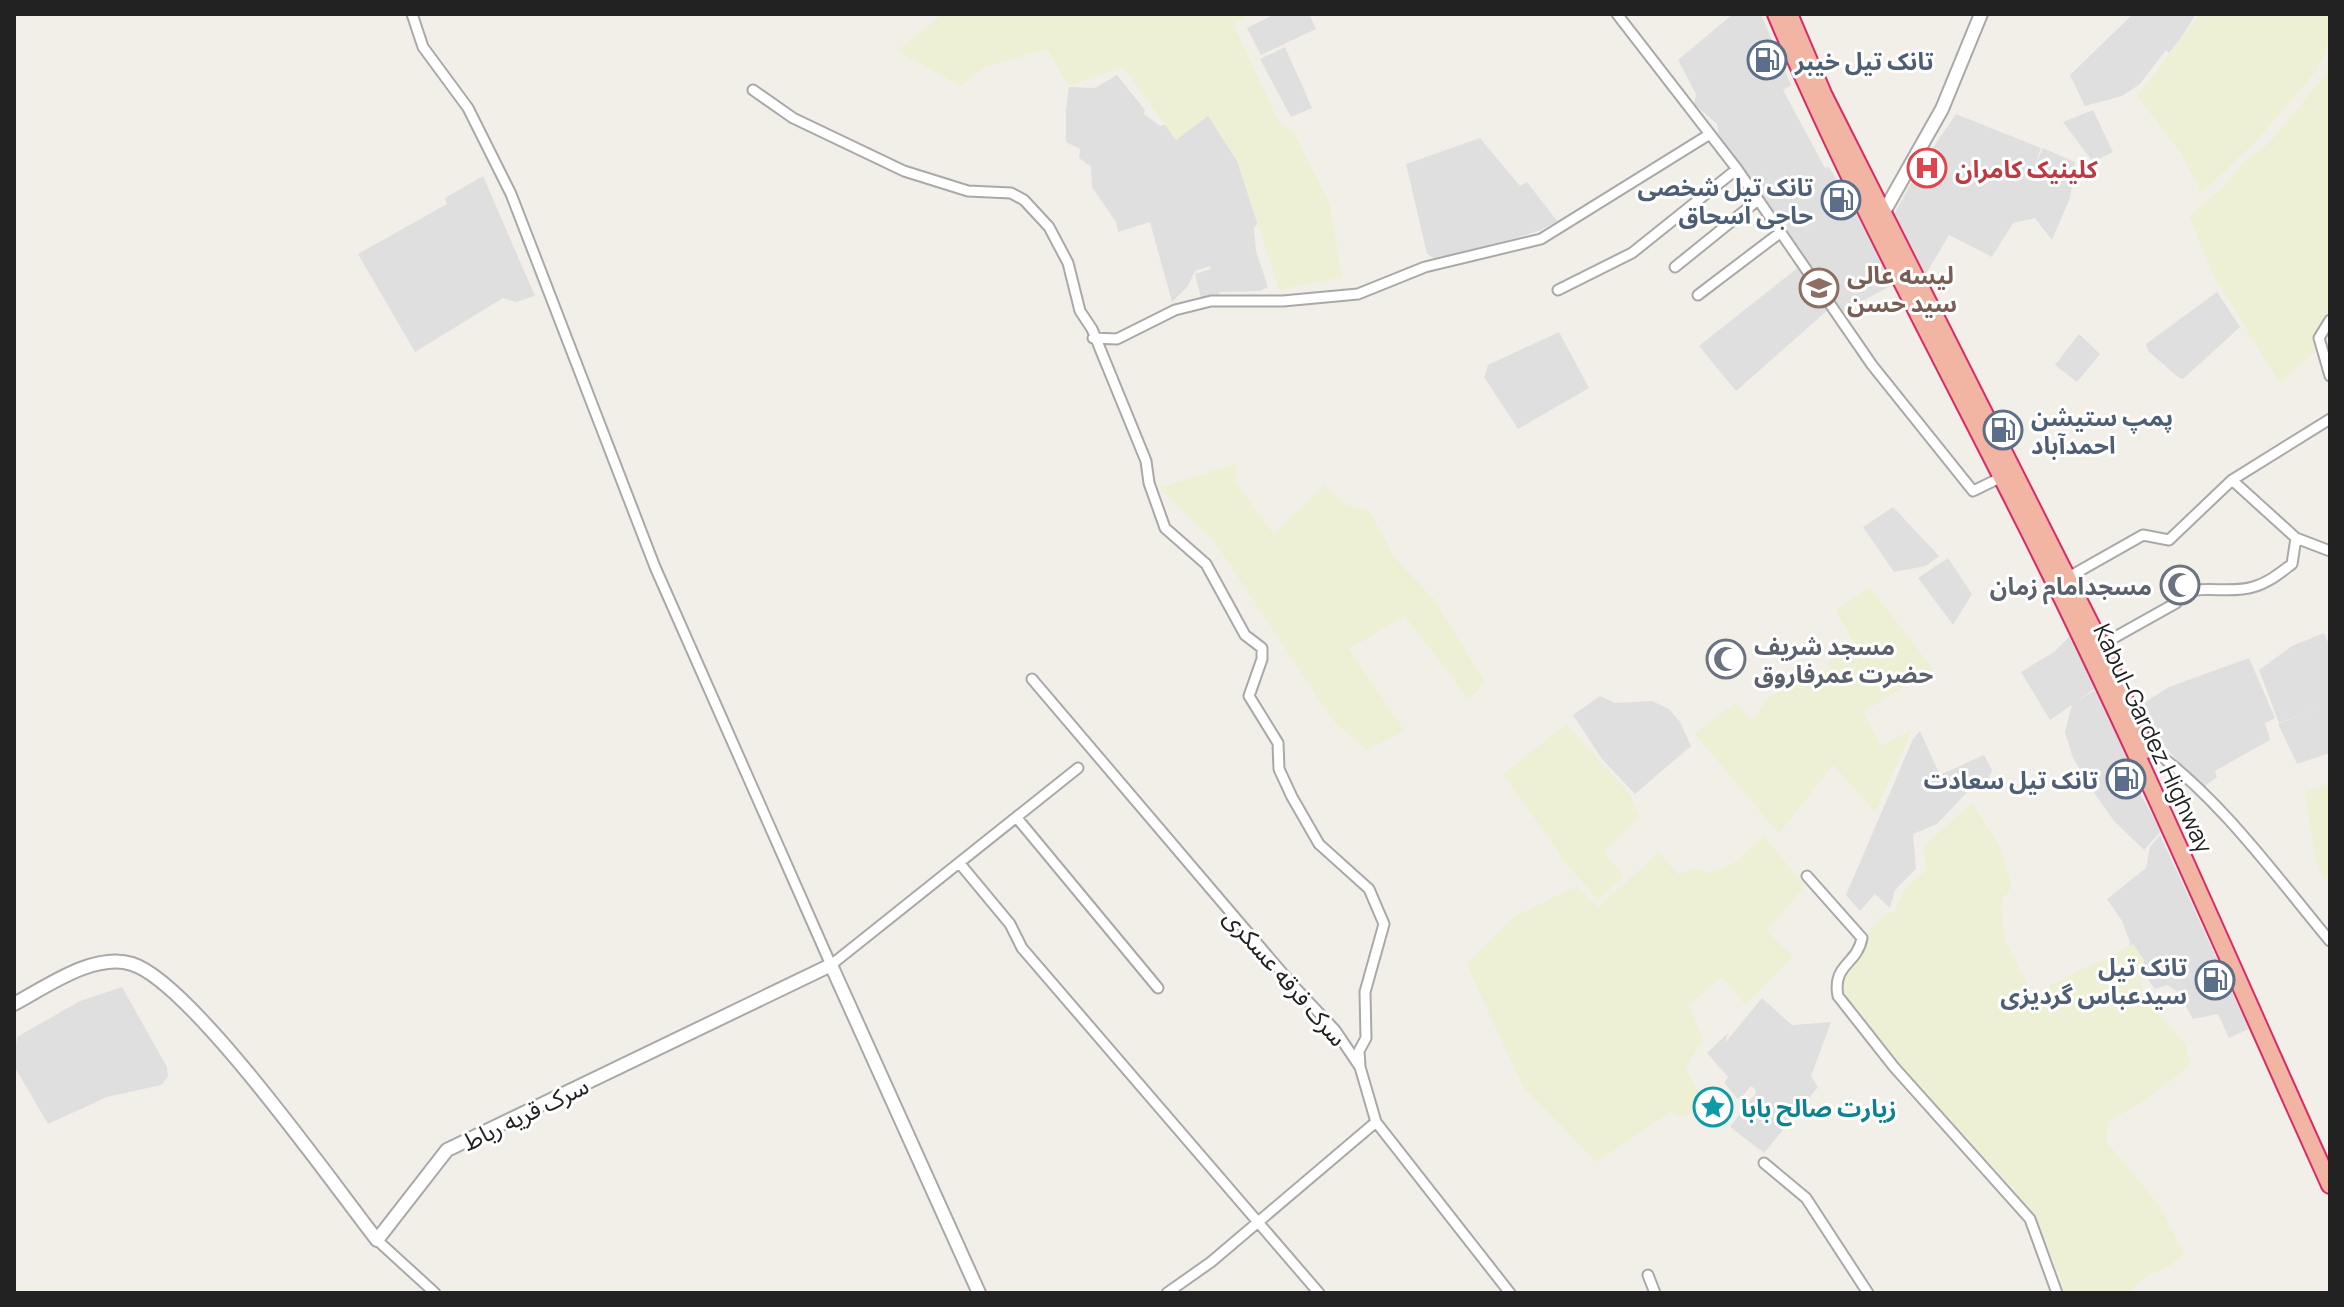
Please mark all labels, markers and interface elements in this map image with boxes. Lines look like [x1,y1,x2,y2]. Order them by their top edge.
fuel station icon: تانک تیل خیبر [1746,39,1788,81]
place label: تانک تیل خیبر [1794,44,1934,77]
hospital icon: کلینیک کامران [1906,147,1948,189]
place label: کلینیک کامران [1955,152,2099,185]
place label: تانک تیل شخصی حاجی اسحاق [1637,170,1813,231]
fuel station icon: تانک تیل شخصی حاجی اسحاق [1820,179,1862,221]
place label: لیسه عالی سید حسن [1847,258,1957,319]
school or university icon: لیسه عالی سید حسن [1798,267,1840,309]
place label: پمپ ستیشن احمدآباد [2031,400,2173,461]
fuel station icon: پمپ ستیشن احمدآباد [1982,409,2024,451]
mosque icon: مسجدامام زمان [2159,564,2201,606]
place label: مسجدامام زمان [1990,569,2152,605]
street label: Kabul-Gardez Highway [2086,618,2222,858]
place label: مسجد شریف حضرت عمرفاروق [1754,629,1933,690]
mosque icon: مسجد شریف حضرت عمرفاروق [1705,638,1747,680]
fuel station icon: تانک تیل سعادت [2105,758,2147,800]
place label: تانک تیل سعادت [1924,763,2098,796]
street label: سرک فرقه عسکری [1217,901,1355,1053]
place label: تانک تیل سیدعباس گردیزی [2000,950,2187,1011]
fuel station icon: تانک تیل سیدعباس گردیزی [2194,959,2236,1001]
street label: سرک قریه رباط [456,1068,594,1158]
place icon: زیارت صالح بابا [1692,1086,1734,1128]
place label: زیارت صالح بابا [1741,1091,1897,1127]

